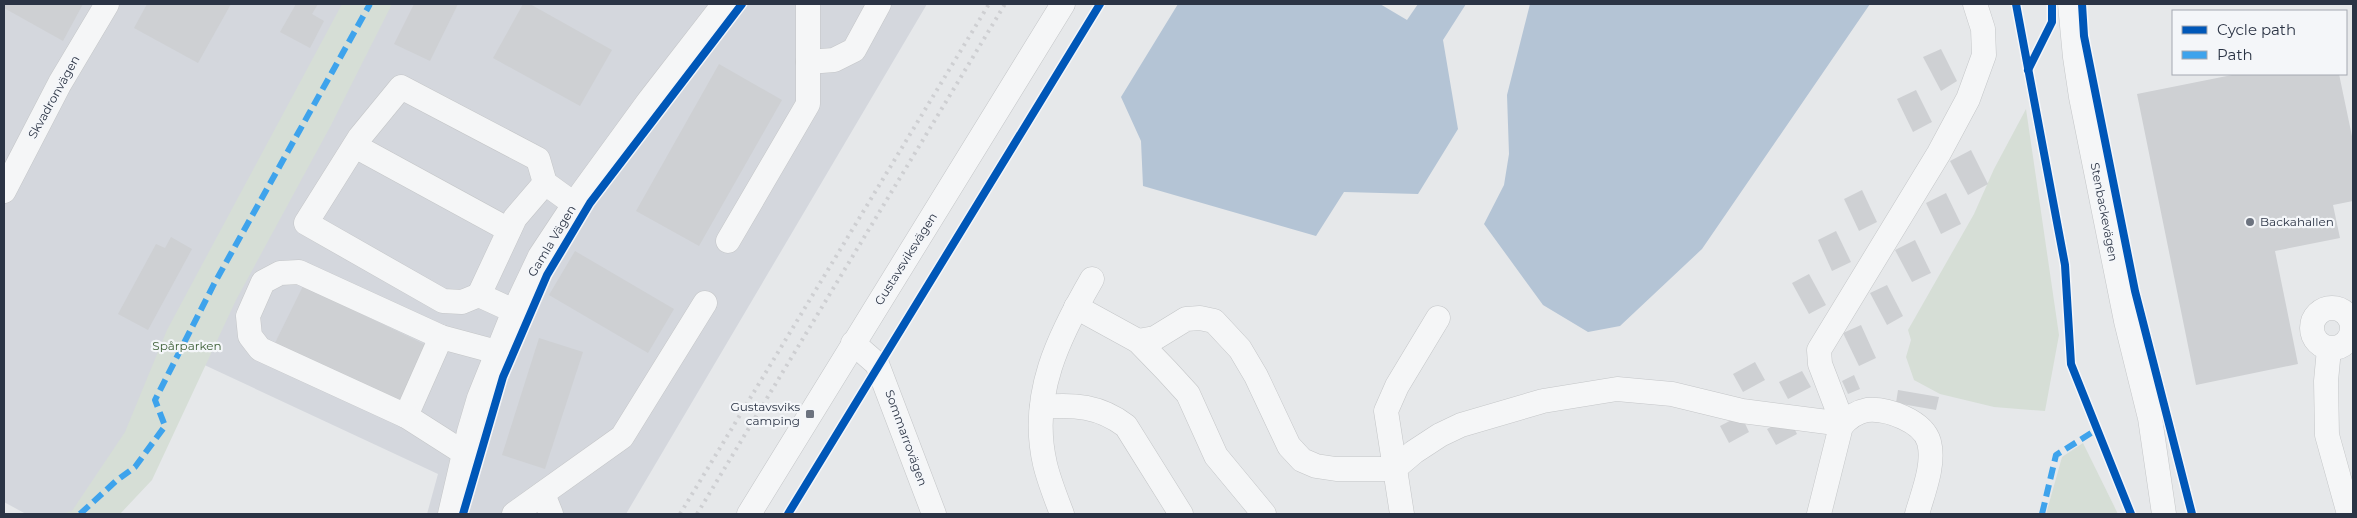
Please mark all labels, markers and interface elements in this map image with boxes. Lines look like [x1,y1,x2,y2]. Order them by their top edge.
legend [2172,10,2347,75]
text: Cycle path [2217,20,2296,39]
text: Path [2217,45,2253,64]
street label: Skvadronvägen [25,53,83,141]
street label: Stenbackevägen [2088,161,2121,263]
street label: Gamla Vägen [524,202,579,279]
street label: Gustavsviksvägen [871,210,940,308]
place label: Backahallen [2260,214,2334,229]
marker: Backahallen [2244,216,2256,228]
park label: Spårparken [152,338,222,353]
street label: Sommarrovägen [882,388,931,488]
place label: Gustavsviks camping [730,399,800,428]
marker: Gustavsviks camping [804,408,816,420]

